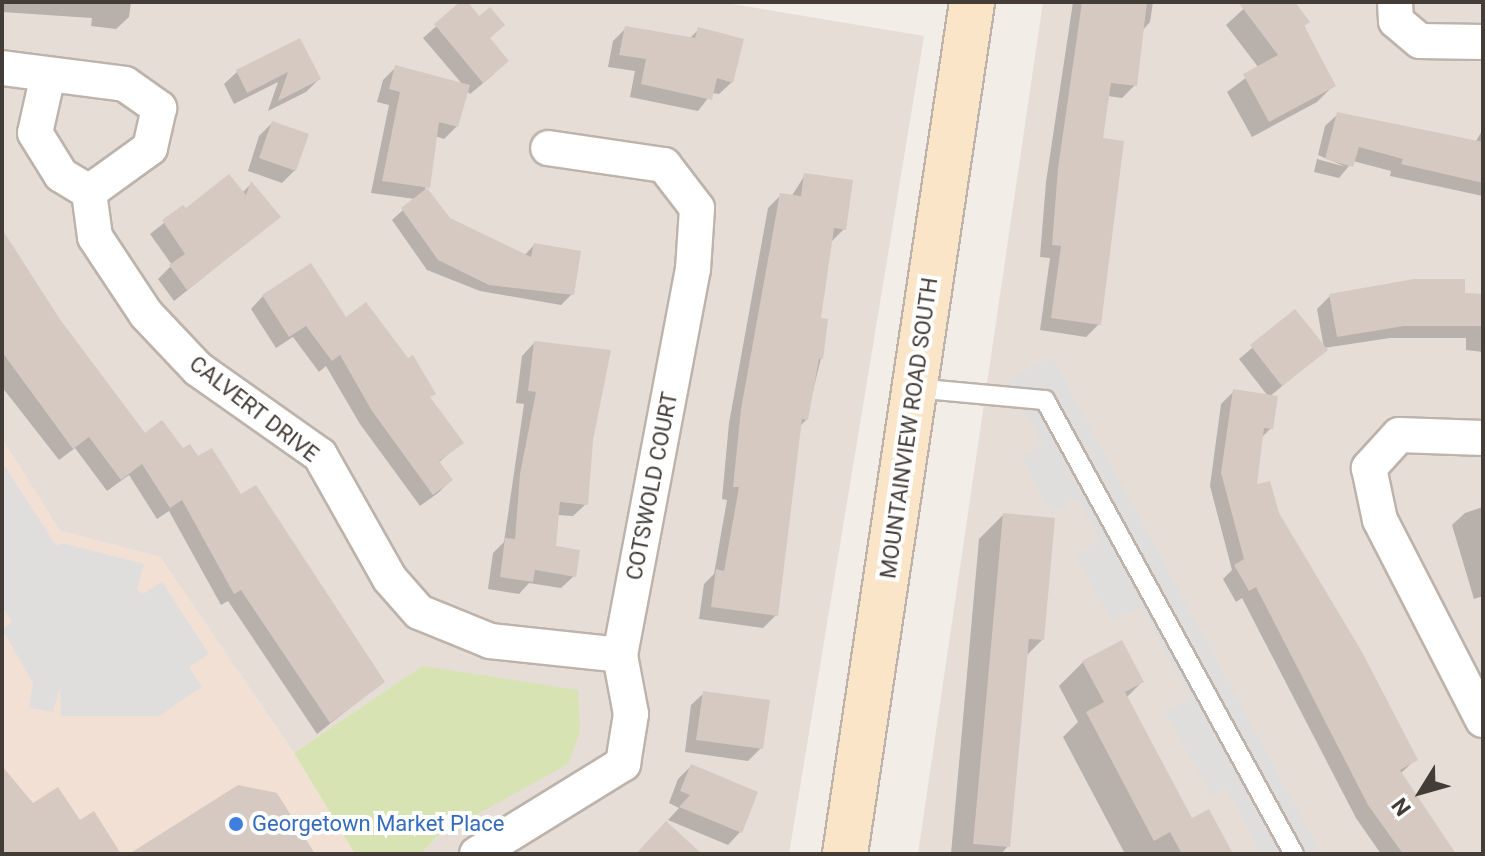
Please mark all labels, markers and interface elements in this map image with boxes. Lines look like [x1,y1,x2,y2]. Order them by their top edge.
street label: MOUNTAINVIEW ROAD SOUTH [875,276,943,580]
street label: CALVERT DRIVE [184,350,324,468]
street label: COTSWOLD COURT [621,390,683,582]
north arrow [1381,752,1461,832]
text: N [1387,793,1416,820]
place label: Georgetown Market Place [252,811,504,837]
marker: Georgetown Market Place [227,815,245,833]

